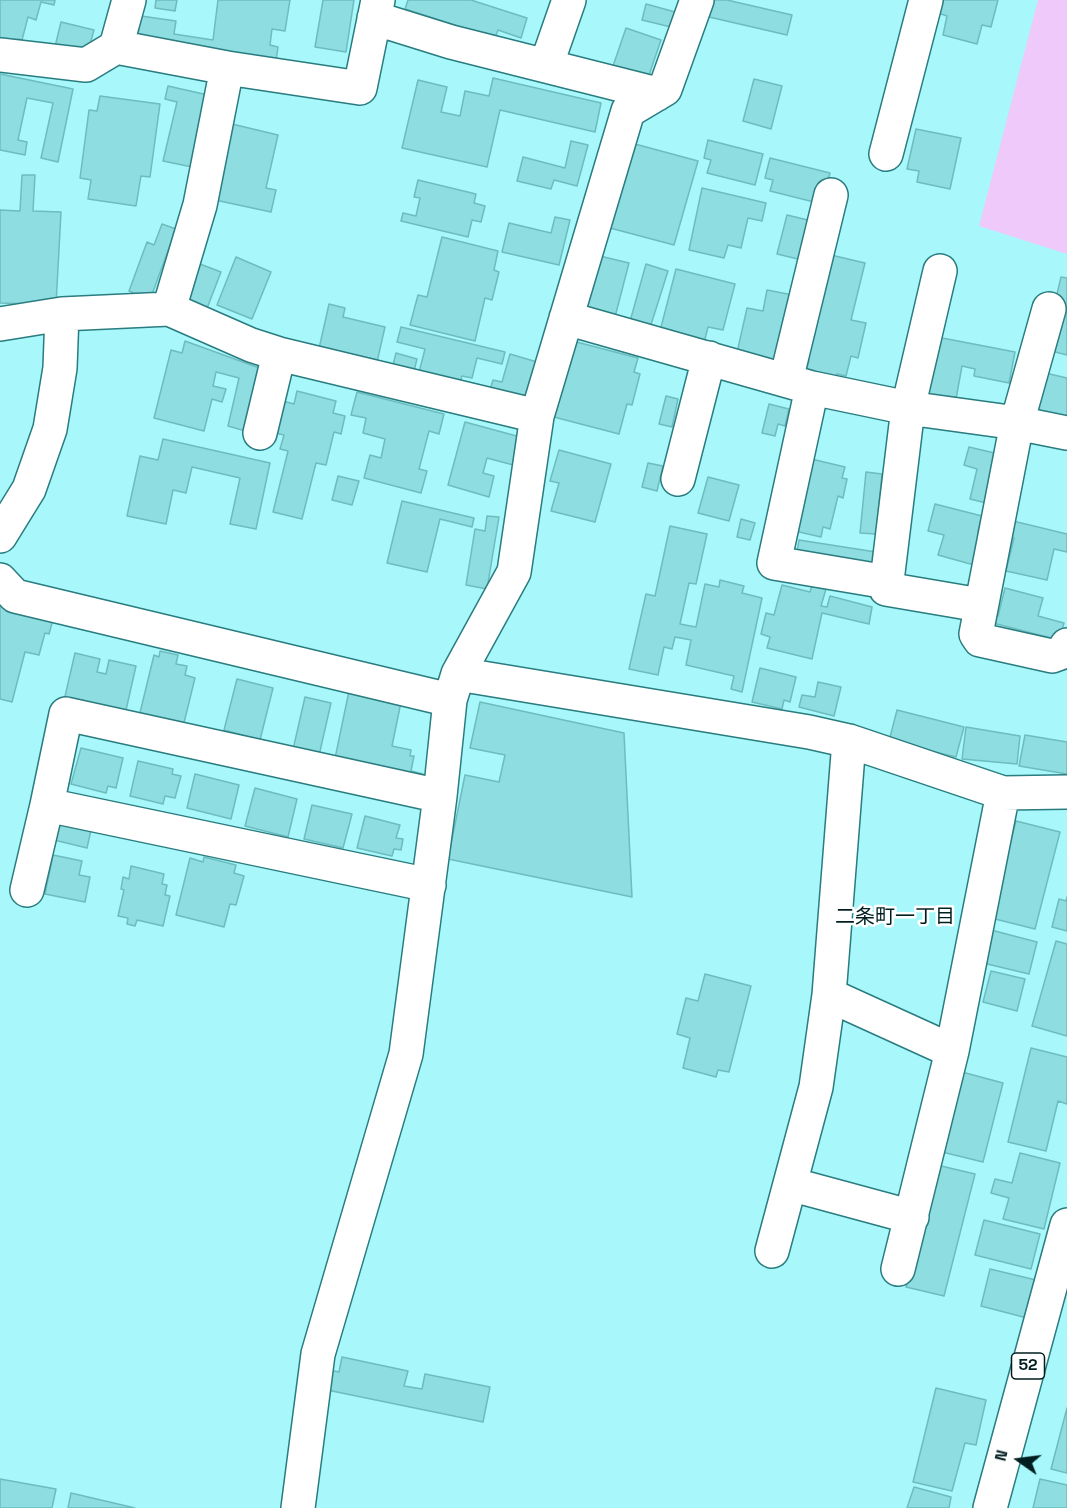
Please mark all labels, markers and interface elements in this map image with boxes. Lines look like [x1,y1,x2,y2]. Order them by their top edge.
district label: 二条町一丁目 [835,906,955,930]
road number: 52 [1012,1353,1044,1379]
north arrow [989,1430,1049,1490]
text: N [990,1448,1013,1463]

